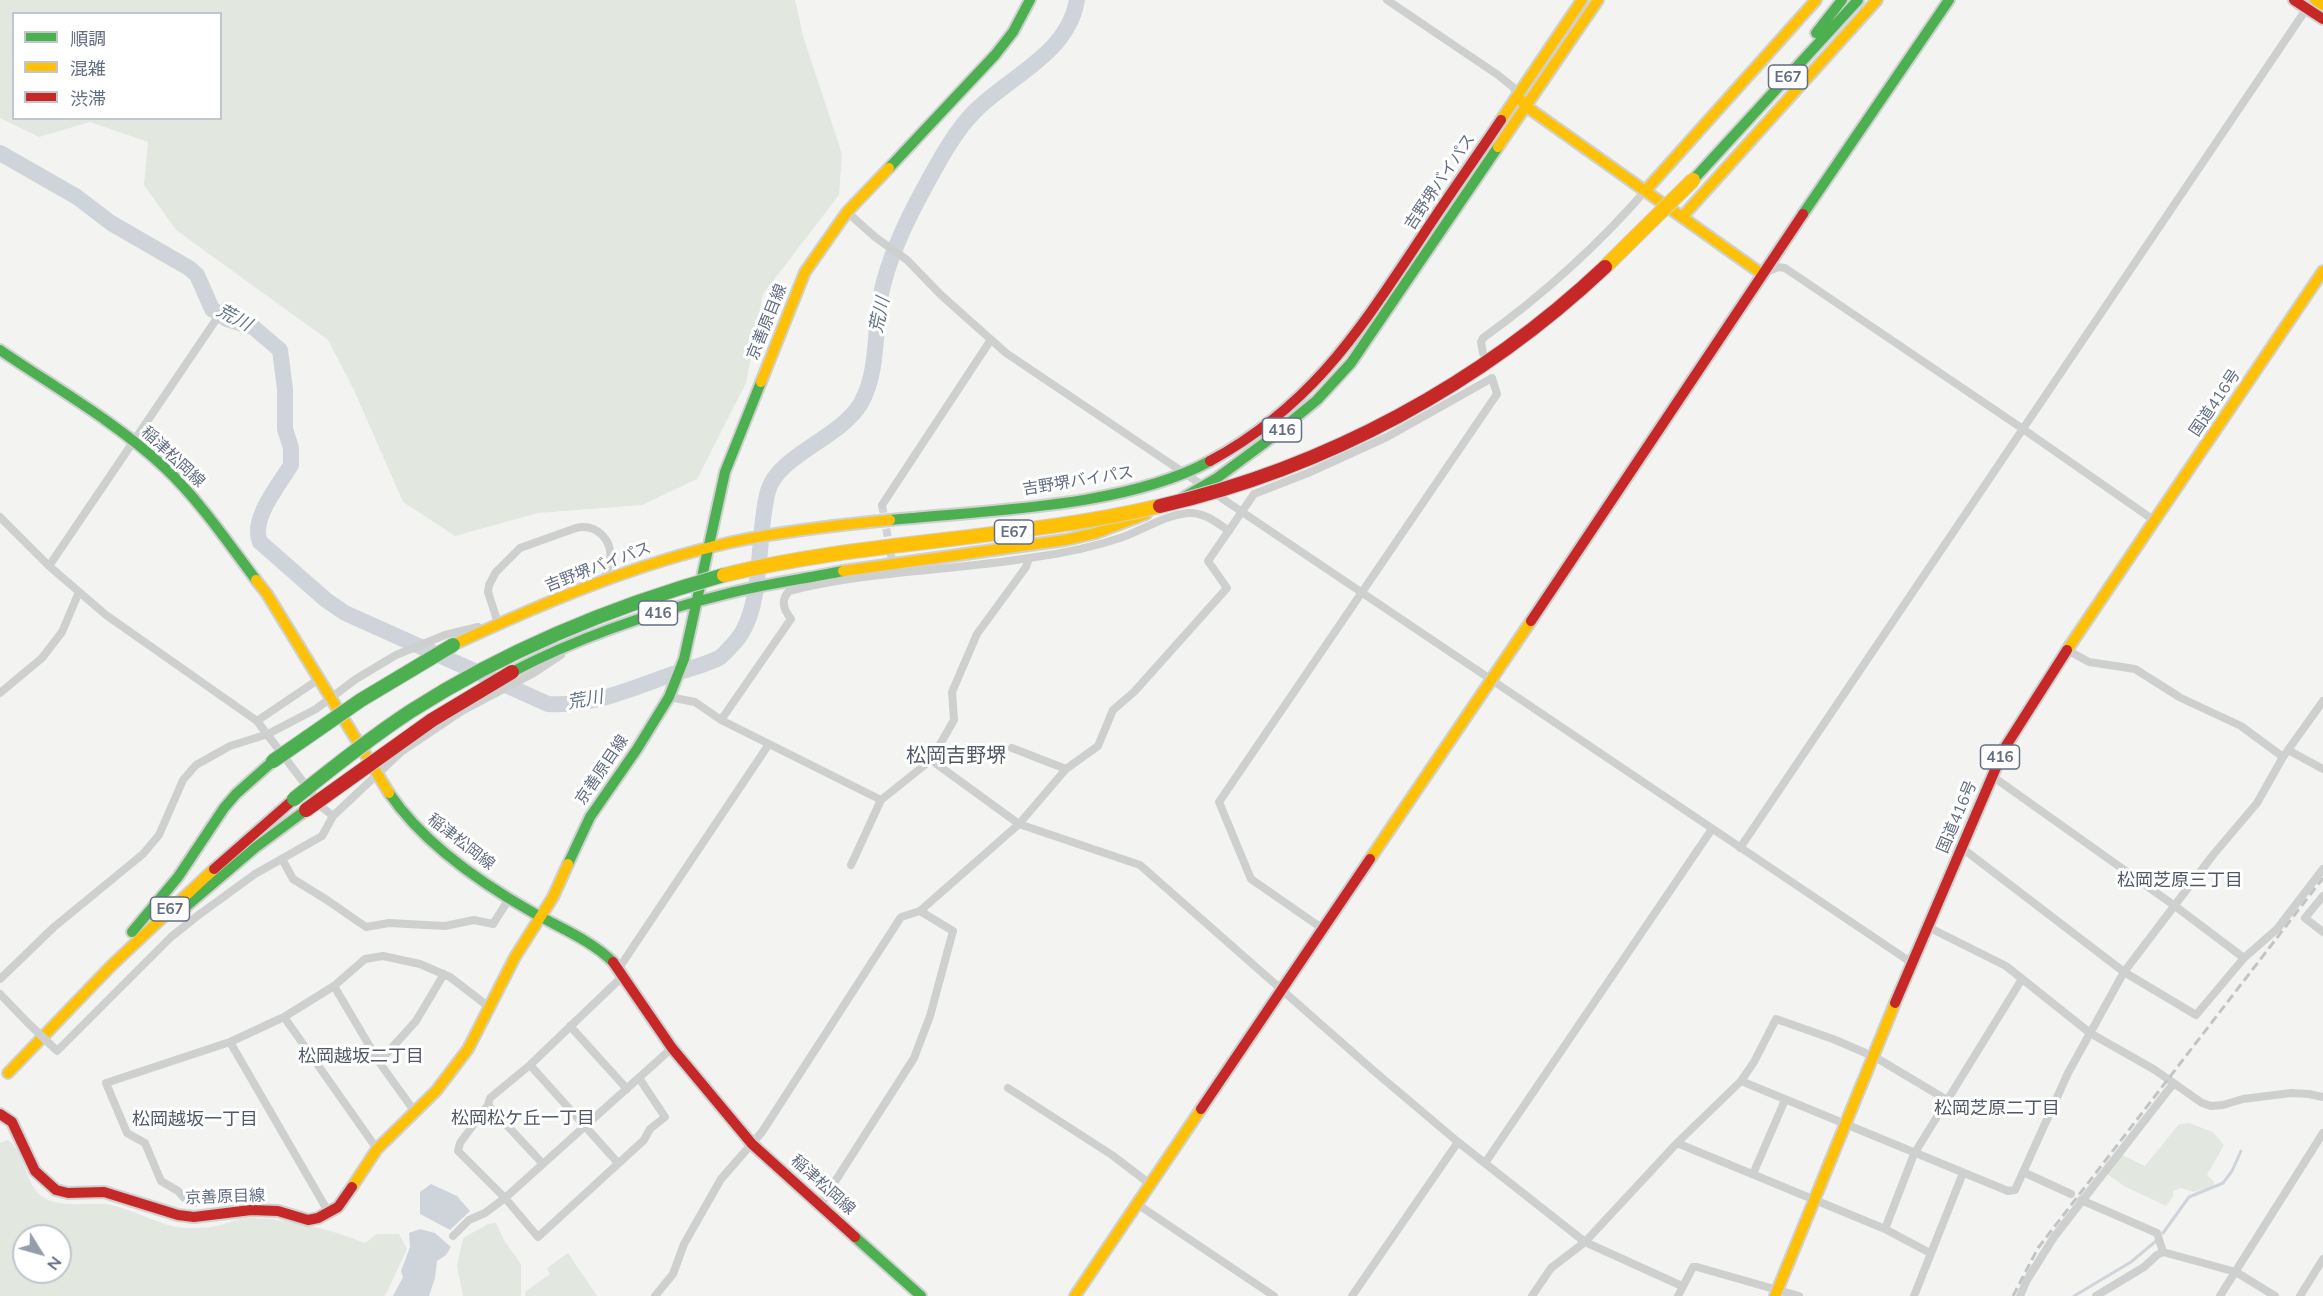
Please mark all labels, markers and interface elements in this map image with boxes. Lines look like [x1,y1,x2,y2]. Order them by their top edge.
legend [12,12,222,120]
text: 順調 [70,27,106,50]
text: 混雑 [70,57,106,80]
road number: E67 [1768,65,1808,89]
text: 渋滞 [70,87,106,110]
street label: 吉野堺バイパス [1401,130,1479,234]
street label: 京善原目線 [743,281,791,363]
water label: 荒川 [866,295,894,335]
water label: 荒川 [213,300,255,336]
street label: 国道416号 [2186,366,2244,440]
road number: 416 [1262,418,1302,442]
street label: 稲津松岡線 [137,423,209,491]
street label: 吉野堺バイパス [1021,463,1135,499]
road number: E67 [994,520,1034,544]
street label: 吉野堺バイパス [542,538,654,596]
road number: 416 [638,601,678,625]
water label: 荒川 [565,686,605,714]
street label: 京善原目線 [572,731,632,809]
district label: 松岡吉野堺 [906,744,1006,768]
road number: 416 [1980,745,2020,769]
street label: 国道416号 [1933,778,1981,856]
street label: 稲津松岡線 [424,810,498,874]
district label: 松岡芝原三丁目 [2117,870,2243,892]
road number: E67 [150,897,190,921]
district label: 松岡越坂二丁目 [298,1046,424,1068]
district label: 松岡芝原二丁目 [1934,1098,2060,1120]
district label: 松岡松ケ丘一丁目 [451,1108,595,1130]
district label: 松岡越坂一丁目 [132,1109,258,1131]
street label: 稲津松岡線 [787,1151,859,1219]
street label: 京善原目線 [185,1186,265,1208]
north arrow [12,1224,72,1284]
text: N [43,1253,66,1274]

